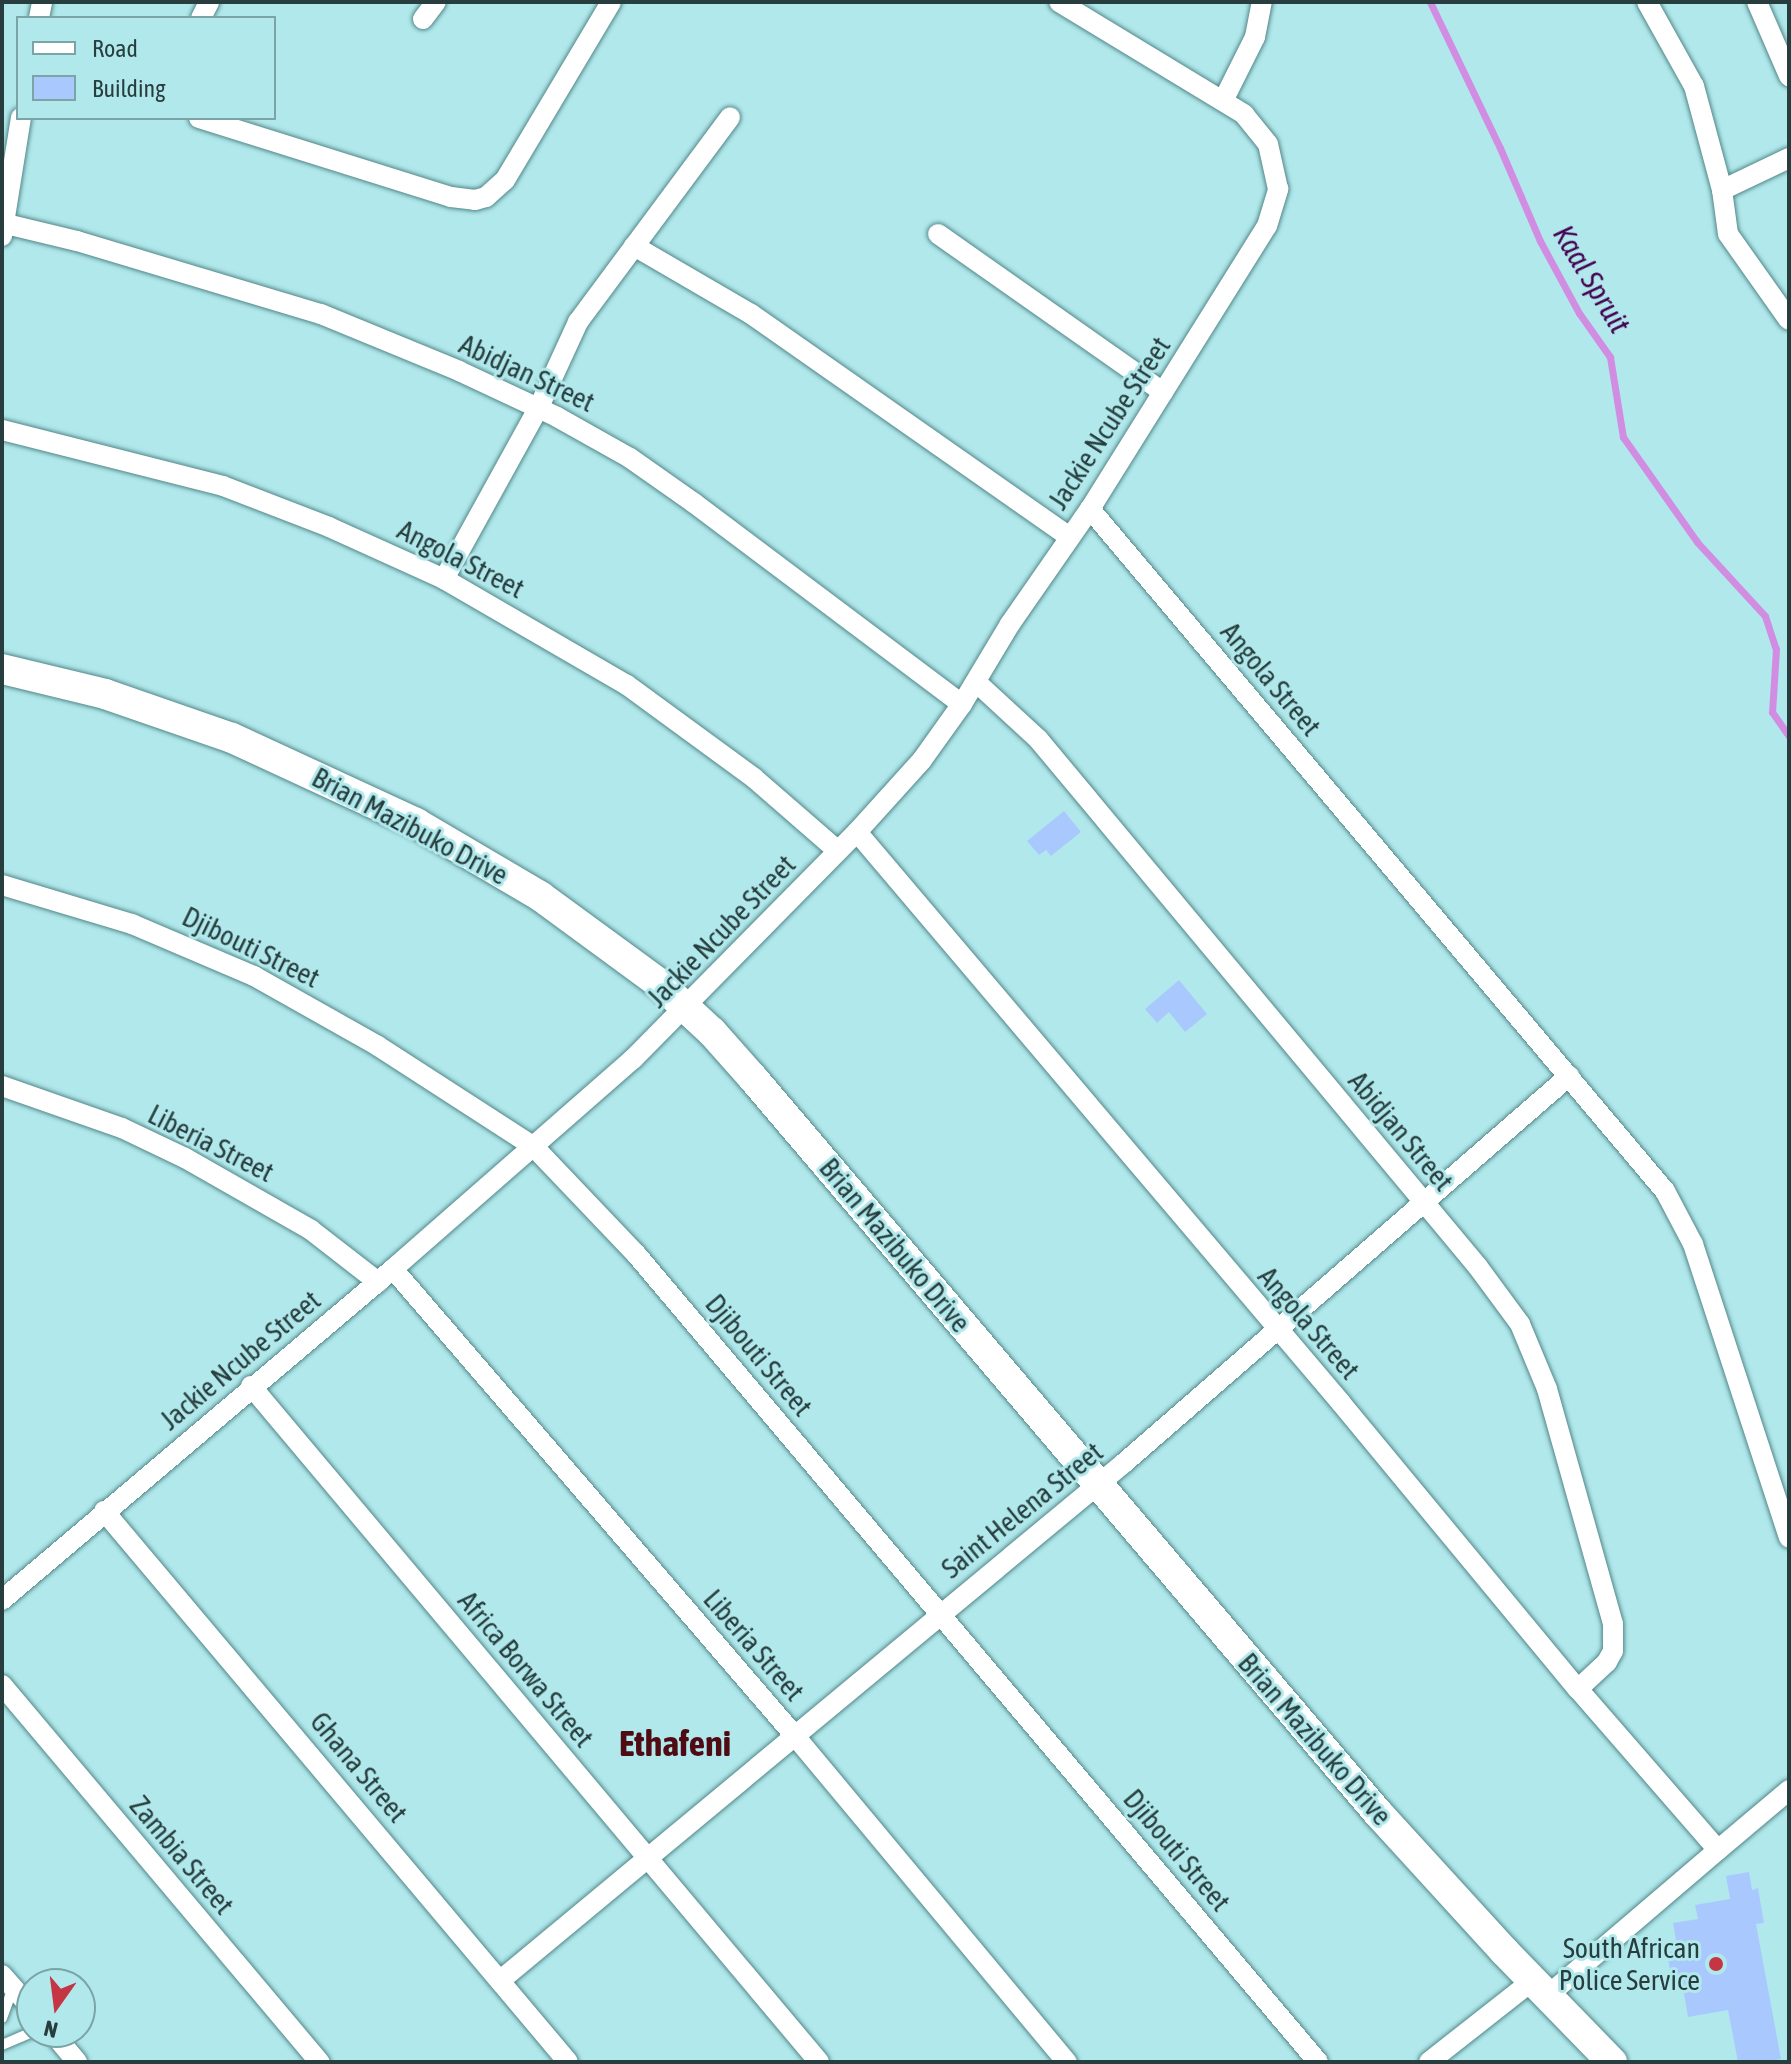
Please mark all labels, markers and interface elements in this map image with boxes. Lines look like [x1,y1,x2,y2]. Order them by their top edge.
legend [16,16,276,120]
text: Road [92,35,138,62]
text: Building [92,75,165,102]
water label: Kaal Spruit [1546,218,1638,340]
street label: Abidjan Street [454,327,600,419]
street label: Jackie Ncube Street [1041,331,1177,515]
street label: Angola Street [392,513,530,605]
street label: Angola Street [1214,615,1328,743]
street label: Brian Mazibuko Drive [306,760,514,892]
street label: Jackie Ncube Street [640,848,802,1014]
street label: Djibouti Street [177,899,325,995]
street label: Abidjan Street [1342,1065,1460,1197]
street label: Liberia Street [143,1097,279,1189]
street label: Brian Mazibuko Drive [813,1151,977,1339]
street label: Angola Street [1251,1260,1367,1386]
street label: Jackie Ncube Street [153,1283,327,1437]
street label: Djibouti Street [698,1287,820,1423]
street label: Saint Helena Street [935,1435,1109,1585]
street label: Liberia Street [697,1583,811,1707]
street label: Africa Borwa Street [451,1584,601,1754]
street label: Brian Mazibuko Drive [1231,1646,1399,1832]
street label: Ghana Street [303,1705,415,1829]
district label: Ethafeni [619,1722,731,1766]
street label: Djibouti Street [1116,1782,1238,1918]
street label: Zambia Street [123,1789,241,1921]
place label: South African Police Service [1559,1931,1700,1997]
marker: South African Police Service [1707,1955,1725,1973]
north arrow [16,1968,96,2048]
text: N [41,2015,60,2044]

